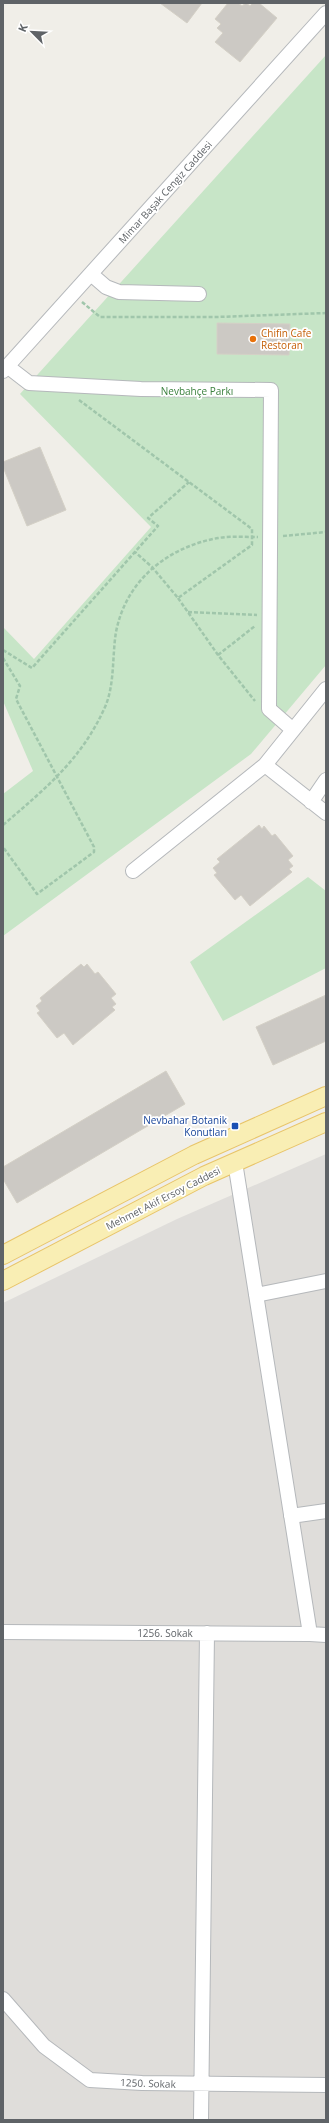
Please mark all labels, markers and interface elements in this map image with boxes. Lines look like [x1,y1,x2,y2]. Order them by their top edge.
north arrow [12,12,52,52]
text: K [14,21,31,34]
street label: Mimar Başak Cengiz Caddesi [115,138,215,246]
place label: Chifin Cafe Restoran [261,326,312,352]
marker: Chifin Cafe Restoran [248,334,258,344]
park label: Nevbahçe Parkı [161,384,233,398]
place label: Nevbahar Botanik Konutları [143,1113,228,1139]
marker: Nevbahar Botanik Konutları [230,1121,240,1131]
street label: Mehmet Akif Ersoy Caddesi [103,1163,223,1233]
street label: 1256. Sokak [137,1626,194,1640]
street label: 1250. Sokak [120,2075,177,2091]

